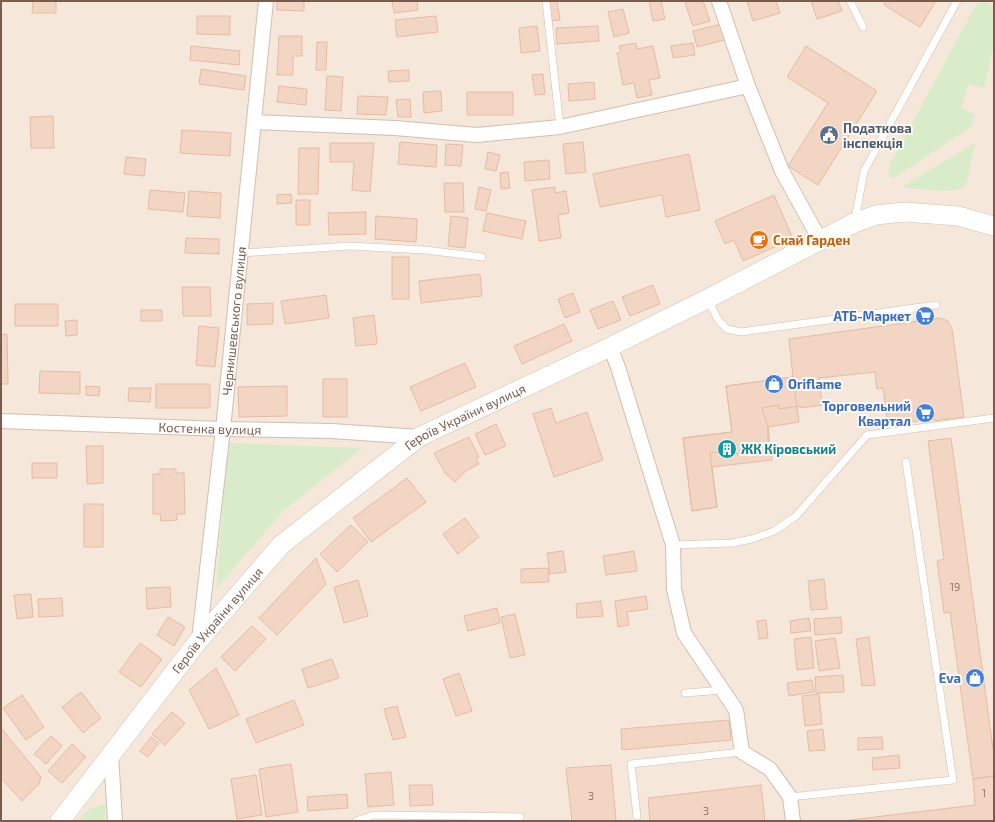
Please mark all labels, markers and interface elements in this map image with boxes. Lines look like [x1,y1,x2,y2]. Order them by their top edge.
place label: Податкова інспекція [843,120,912,151]
public building icon: Податкова інспекція [818,124,840,146]
cafe icon: Скай Гарден [748,229,770,251]
place label: Скай Гарден [773,232,851,248]
street label: Чернишевського вулиця [218,246,249,396]
supermarket icon: АТБ-Маркет [914,305,936,327]
place label: АТБ-Маркет [834,308,911,324]
shop icon: Oriflame [763,373,785,395]
place label: Oriflame [788,376,842,392]
street label: Героїв України вулиця [401,380,528,454]
place label: Торговельний Квартал [822,398,911,429]
supermarket icon: Торговельний Квартал [914,402,936,424]
street label: Костенка вулиця [158,419,261,438]
building icon: ЖК Кіровський [716,438,738,460]
place label: ЖК Кіровський [741,441,836,457]
street label: Героїв України вулиця [168,564,266,677]
house number: 19 [950,580,960,593]
shop icon: Eva [964,667,986,689]
place label: Eva [939,670,961,686]
house number: 1 [982,786,986,799]
house number: 3 [588,789,594,802]
house number: 3 [703,804,709,817]

